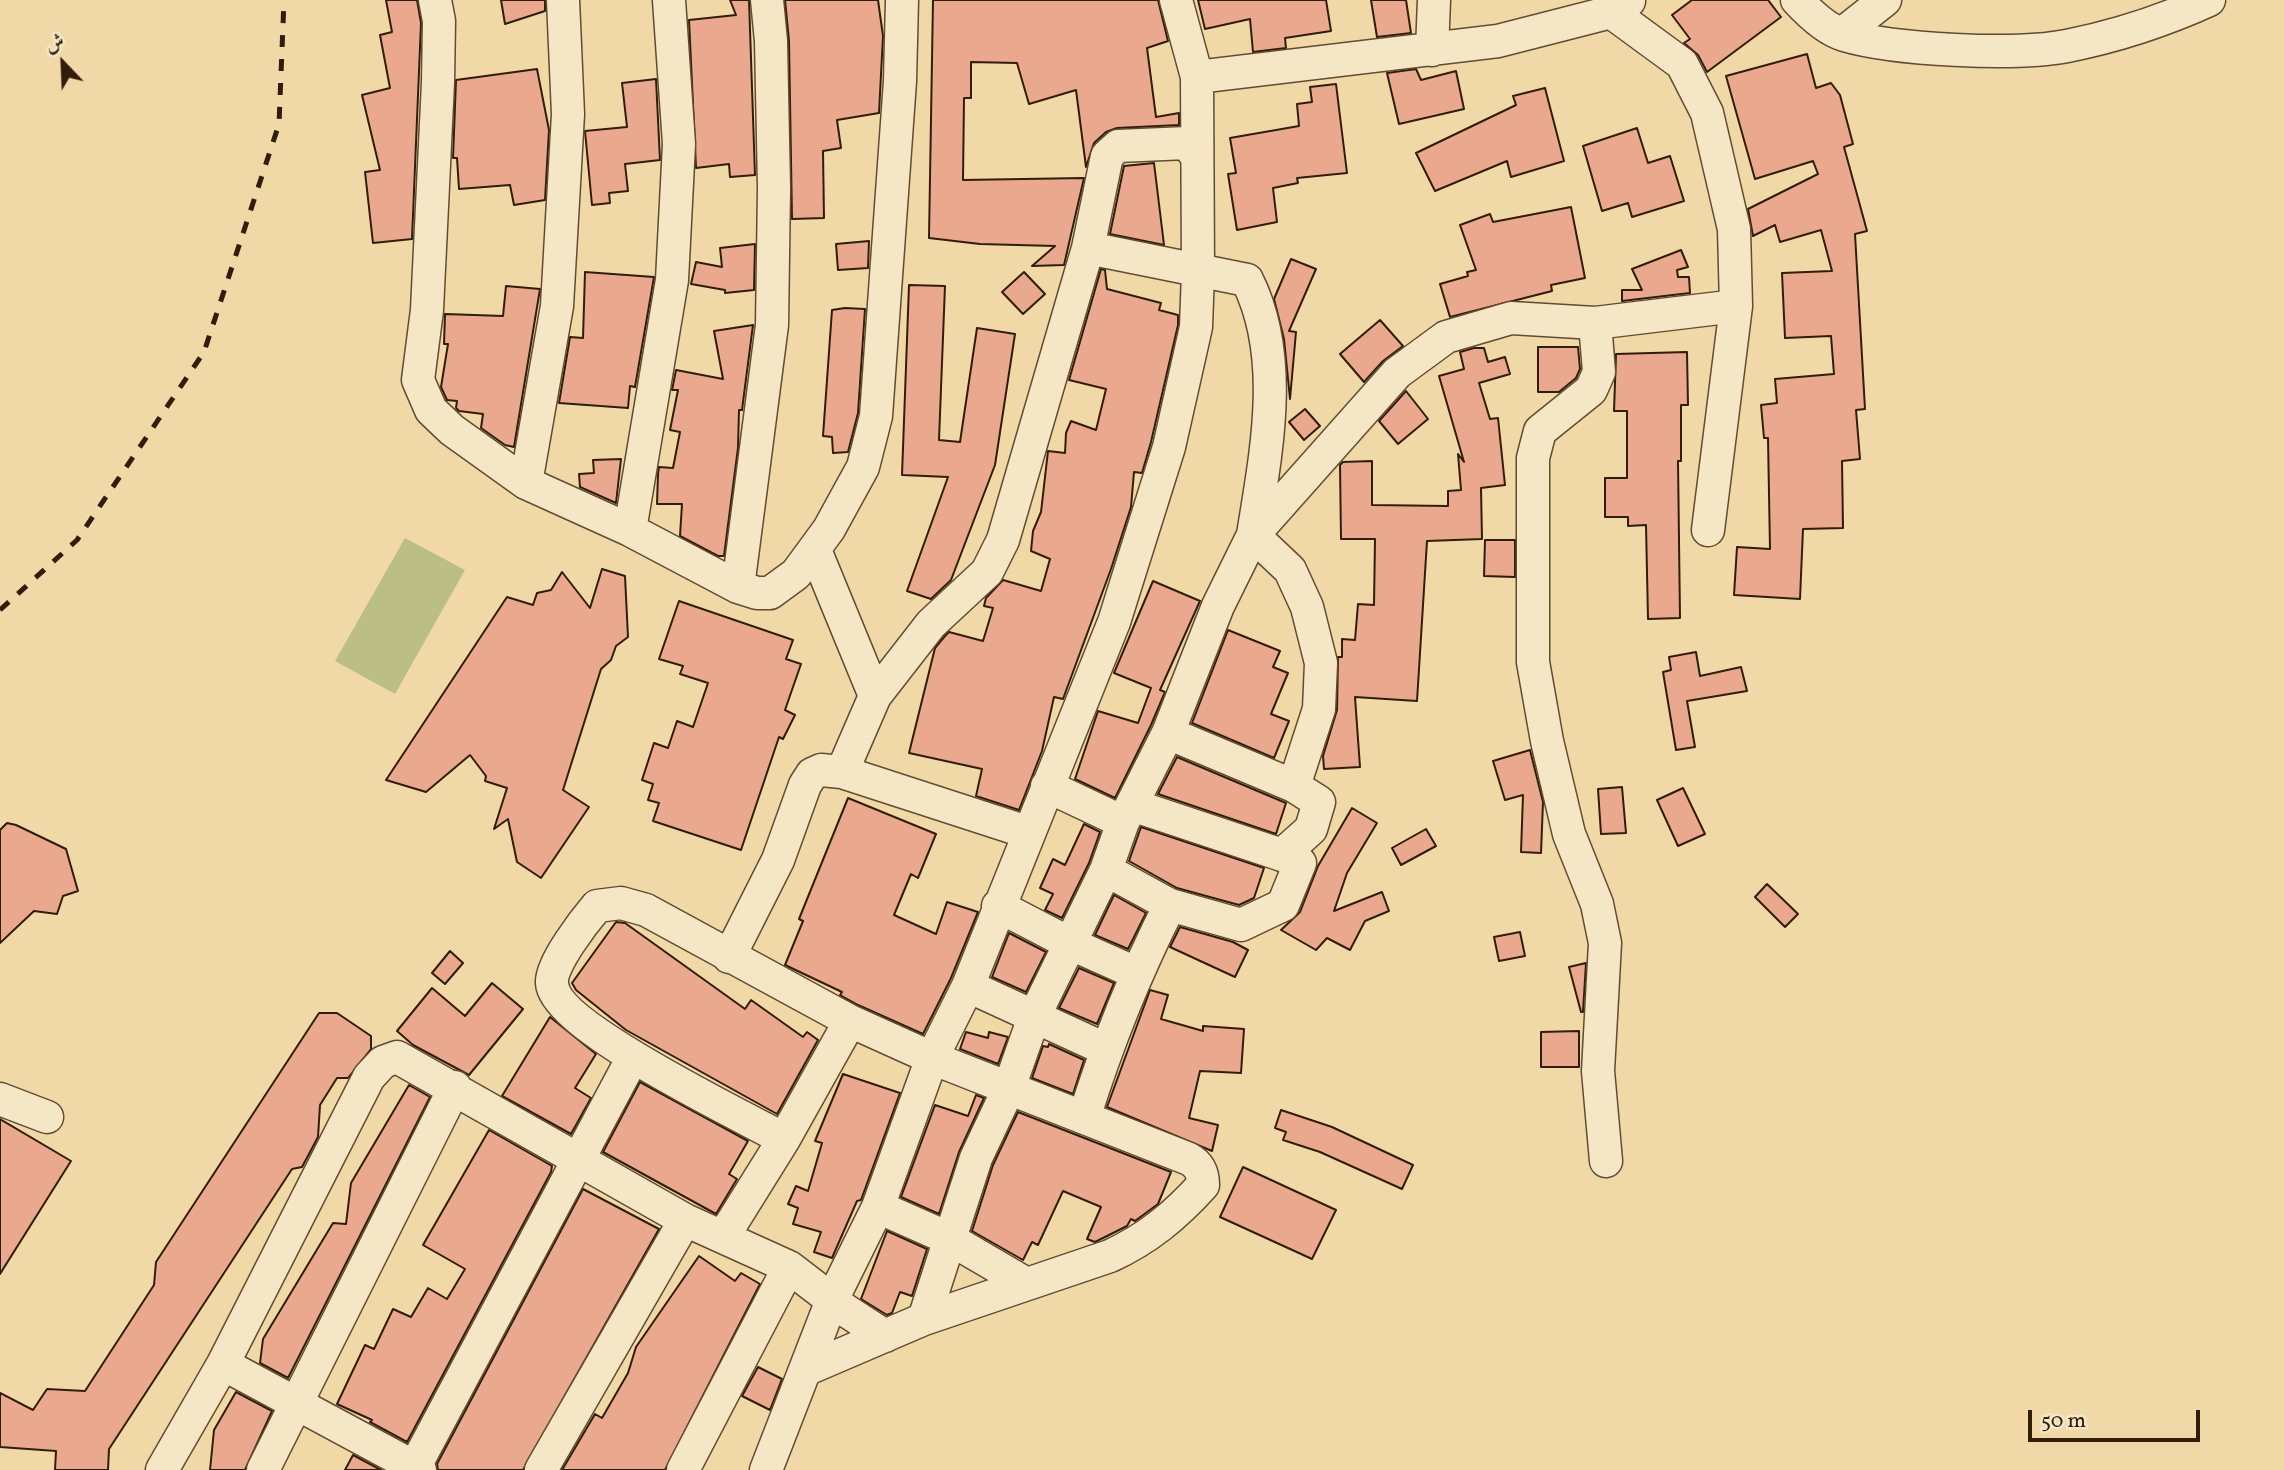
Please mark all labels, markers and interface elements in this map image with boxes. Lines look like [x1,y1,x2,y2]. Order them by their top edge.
north arrow [28,28,98,98]
text: ش [41,28,69,59]
scale bar [2032,1396,2204,1440]
text: 50 m [2041,1407,2086,1436]

